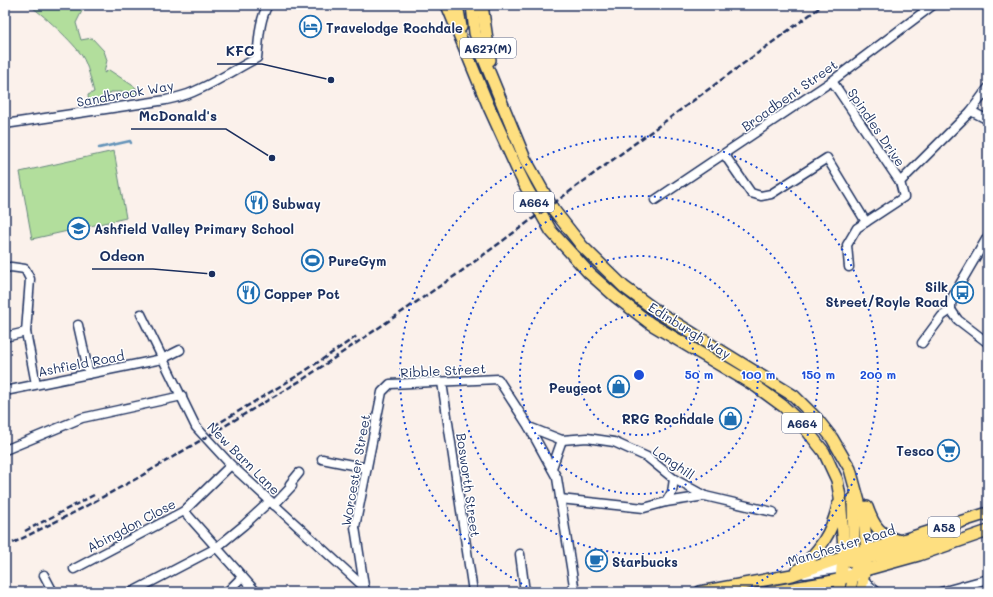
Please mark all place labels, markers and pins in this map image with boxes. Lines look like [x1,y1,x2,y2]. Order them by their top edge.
hotel icon: Travelodge Rochdale [297,14,323,40]
place label: Travelodge Rochdale [326,19,463,36]
callout: KFC [217,38,262,64]
callout: McDonald's [131,103,226,129]
restaurant icon: Subway [244,190,270,216]
place label: Subway [272,195,321,213]
school or university icon: Ashfield Valley Primary School [66,215,92,241]
place label: Ashfield Valley Primary School [94,220,294,238]
callout: Odeon [92,243,153,269]
sports icon: PureGym [299,247,325,273]
place label: PureGym [328,252,386,270]
place label: Silk Street/Royle Road [825,278,948,311]
restaurant icon: Copper Pot [236,280,262,306]
bus stop icon: Silk Street/Royle Road [950,280,976,306]
place label: Copper Pot [264,285,340,302]
centre of rings [632,368,646,382]
shop icon: Peugeot [605,374,631,400]
place label: Peugeot [549,379,602,396]
shop icon: RRG Rochdale [717,405,743,431]
place label: RRG Rochdale [622,410,714,427]
supermarket icon: Tesco [936,437,962,463]
place label: Tesco [896,442,934,459]
cafe icon: Starbucks [584,548,610,574]
place label: Starbucks [612,553,678,570]

